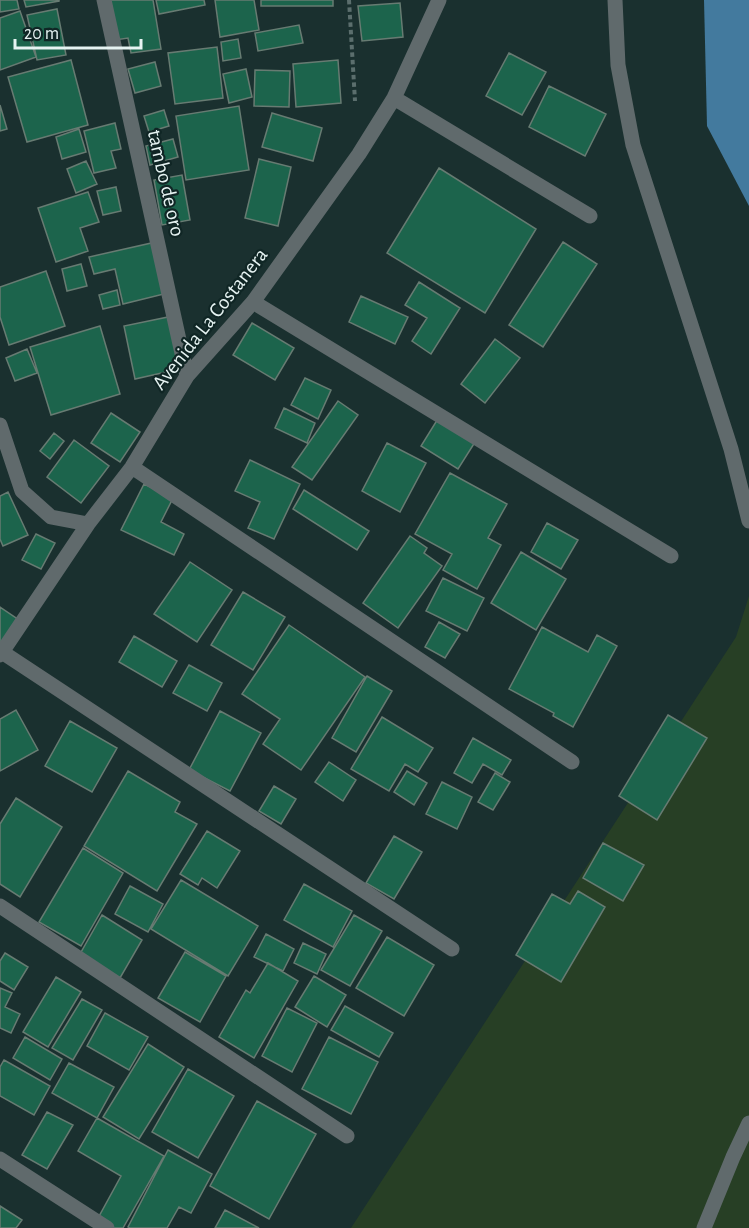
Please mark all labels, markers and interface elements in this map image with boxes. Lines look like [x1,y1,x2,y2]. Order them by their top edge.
scale bar [15,12,141,50]
text: 20 m [24,25,59,43]
street label: tambo de oro [144,128,188,238]
street label: Avenida La Costanera [148,244,272,394]

